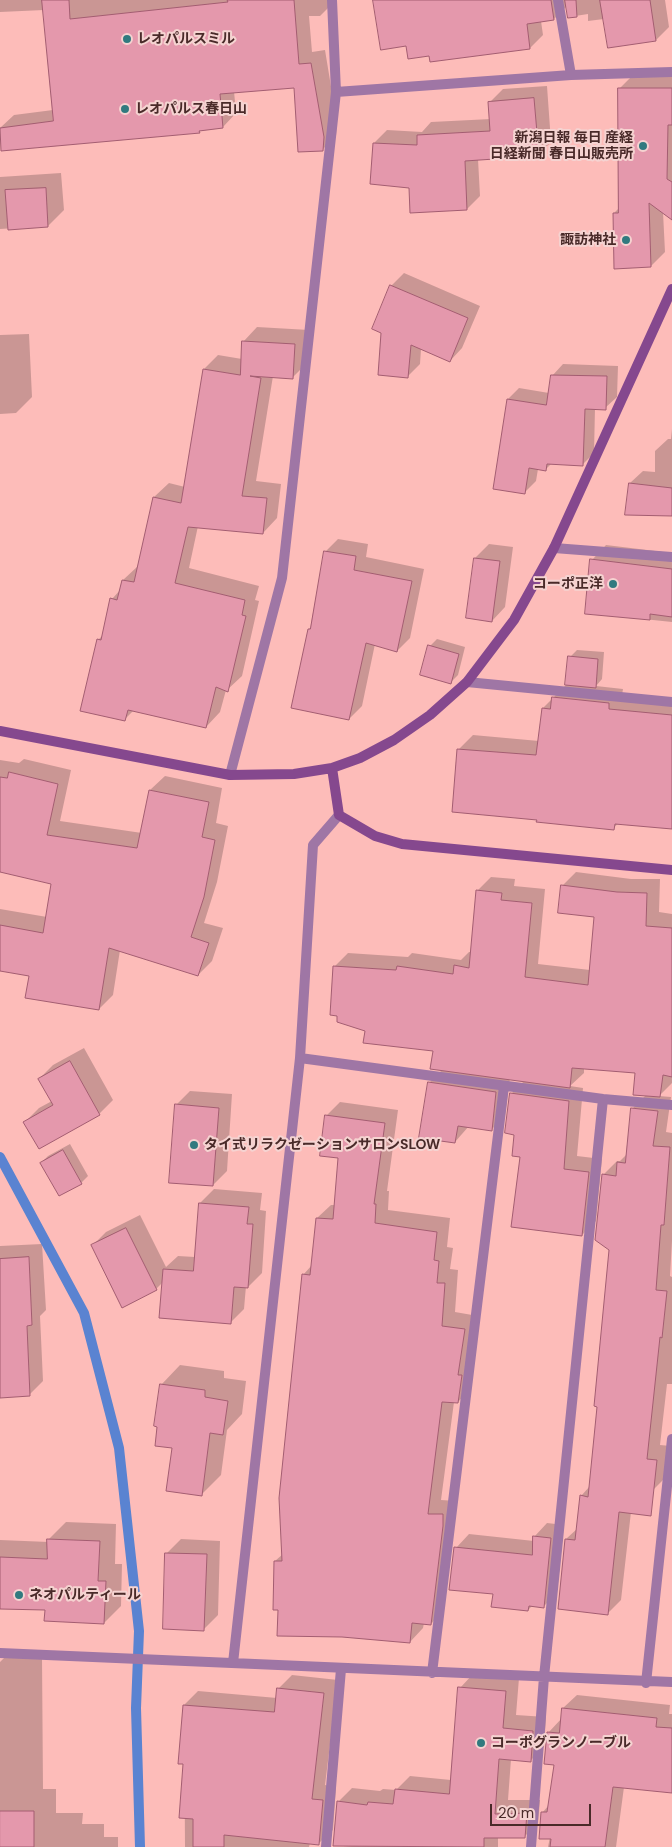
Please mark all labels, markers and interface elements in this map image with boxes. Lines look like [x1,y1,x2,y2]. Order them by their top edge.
place label: レオパルスミル [137,31,235,47]
marker: レオパルスミル [121,33,133,45]
place label: レオパルス春日山 [135,101,247,117]
marker: レオパルス春日山 [119,103,131,115]
place label: 新潟日報 毎日 産経 日経新聞 春日山販売所 [490,130,633,162]
marker: 新潟日報 毎日 産経 日経新聞 春日山販売所 [637,140,649,152]
place label: 諏訪神社 [560,232,616,248]
marker: 諏訪神社 [620,234,632,246]
place label: コーポ正洋 [533,576,603,592]
marker: コーポ正洋 [607,578,619,590]
place label: タイ式リラクゼーションサロンSLOW [204,1137,440,1153]
marker: タイ式リラクゼーションサロンSLOW [188,1139,200,1151]
place label: ネオパルティール [29,1587,141,1603]
marker: ネオパルティール [13,1589,25,1601]
place label: コーポグランノーブル [491,1735,631,1751]
marker: コーポグランノーブル [475,1737,487,1749]
scale bar [492,1794,593,1826]
text: 20 m [498,1803,534,1823]

